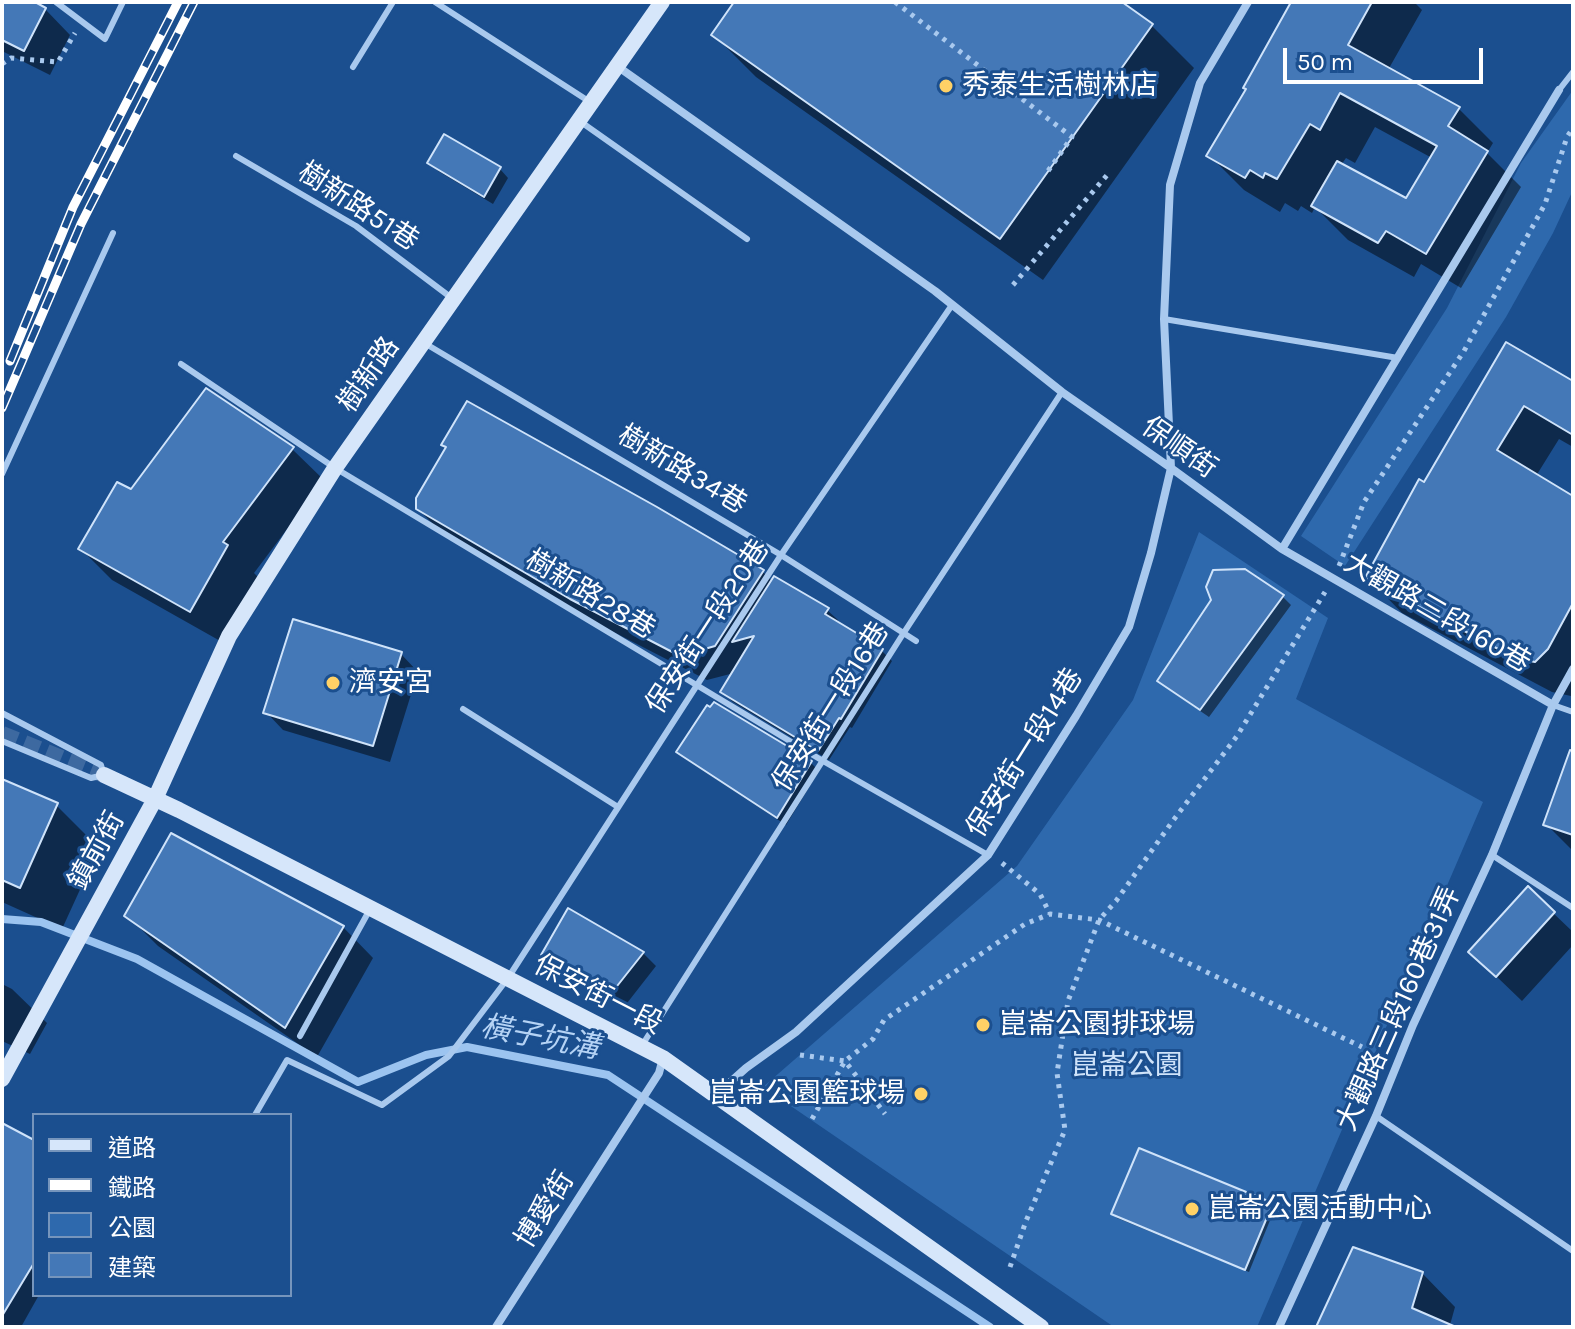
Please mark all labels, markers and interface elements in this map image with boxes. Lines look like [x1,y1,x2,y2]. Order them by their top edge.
scale bar [1287,32,1487,82]
text: 50 m [1297,48,1353,76]
place label: 秀泰生活樹林店 [962,69,1158,103]
marker: 秀泰生活樹林店 [937,77,955,95]
street label: 樹新路51巷 [291,156,425,258]
street label: 樹新路 [331,331,407,419]
street label: 保順街 [1135,410,1223,486]
street label: 樹新路34巷 [612,418,752,522]
street label: 保安街一段20巷 [639,534,777,720]
street label: 樹新路28巷 [519,543,661,647]
street label: 大觀路三段160巷 [1338,546,1536,680]
street label: 保安街一段16巷 [766,616,896,798]
street label: 保安街一段14巷 [960,662,1090,844]
place label: 濟安宮 [349,666,433,700]
marker: 濟安宮 [324,674,342,692]
street label: 鎮前街 [62,806,132,896]
street label: 大觀路三段160巷31弄 [1330,882,1468,1136]
street label: 保安街一段 [528,948,668,1042]
place label: 崑崙公園排球場 [999,1008,1195,1042]
water label: 橫子坑溝 [478,1009,602,1067]
marker: 崑崙公園排球場 [974,1016,992,1034]
park label: 崑崙公園 [1071,1049,1183,1083]
place label: 崑崙公園籃球場 [709,1077,905,1111]
marker: 崑崙公園籃球場 [912,1085,930,1103]
legend [32,1113,292,1297]
text: 道路 [108,1134,156,1162]
street label: 博愛街 [508,1165,582,1255]
text: 鐵路 [108,1174,156,1202]
place label: 崑崙公園活動中心 [1208,1192,1432,1226]
marker: 崑崙公園活動中心 [1183,1200,1201,1218]
text: 公園 [108,1214,156,1242]
text: 建築 [108,1254,156,1282]

